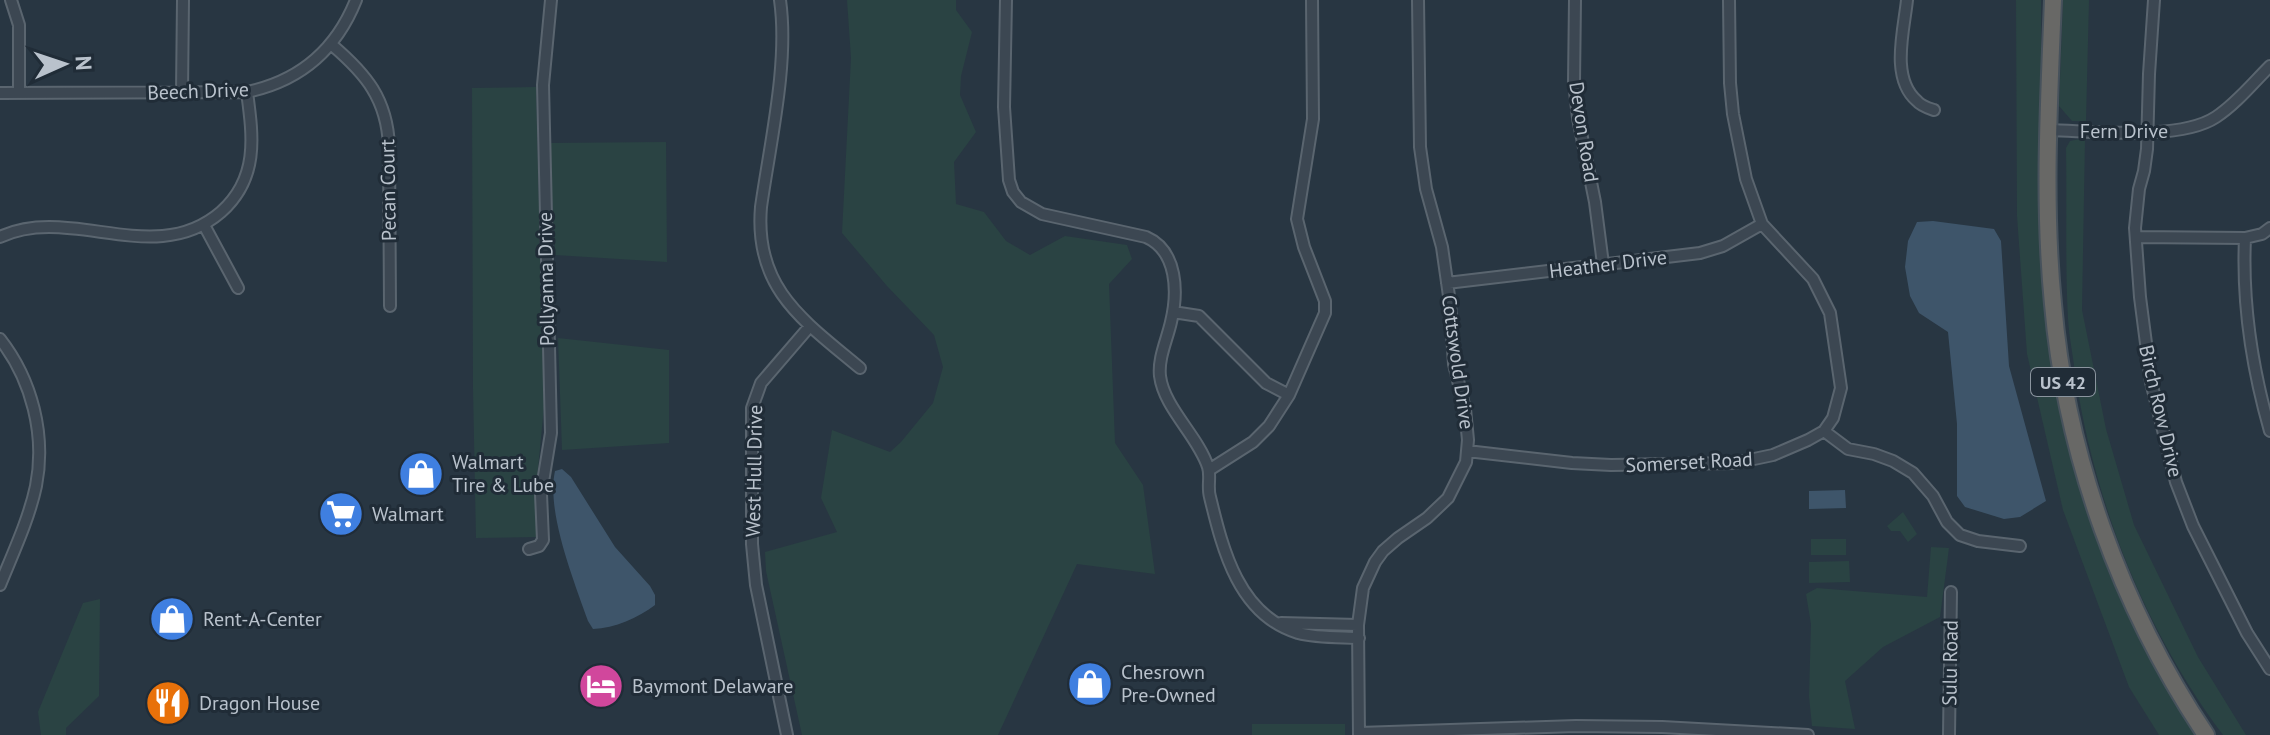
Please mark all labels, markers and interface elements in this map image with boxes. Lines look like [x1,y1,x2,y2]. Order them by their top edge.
north arrow [24,24,104,104]
text: N [70,55,98,71]
street label: Beech Drive [147,76,249,106]
street label: Devon Road [1563,80,1605,184]
street label: Fern Drive [2080,118,2168,144]
street label: Pecan Court [374,139,402,241]
street label: Pollyanna Drive [532,212,560,346]
street label: Heather Drive [1548,244,1668,284]
street label: Cottswold Drive [1436,293,1480,431]
street label: Birch Row Drive [2133,342,2189,480]
road number: US 42 [2031,368,2095,396]
street label: West Hull Drive [740,405,768,537]
street label: Somerset Road [1625,446,1753,478]
place label: Walmart Tire & Lube [452,449,554,498]
shop icon: Walmart Tire & Lube [397,450,445,498]
supermarket icon: Walmart [317,490,365,538]
place label: Walmart [372,501,444,527]
shop icon: Rent-A-Center [148,595,196,643]
place label: Rent-A-Center [203,606,322,632]
street label: Sulu Road [1936,620,1964,706]
place label: Chesrown Pre-Owned [1121,659,1216,708]
shop icon: Chesrown Pre-Owned [1066,660,1114,708]
hotel icon: Baymont Delaware [577,662,625,710]
place label: Baymont Delaware [632,673,794,699]
restaurant icon: Dragon House [144,679,192,727]
place label: Dragon House [199,690,320,716]

